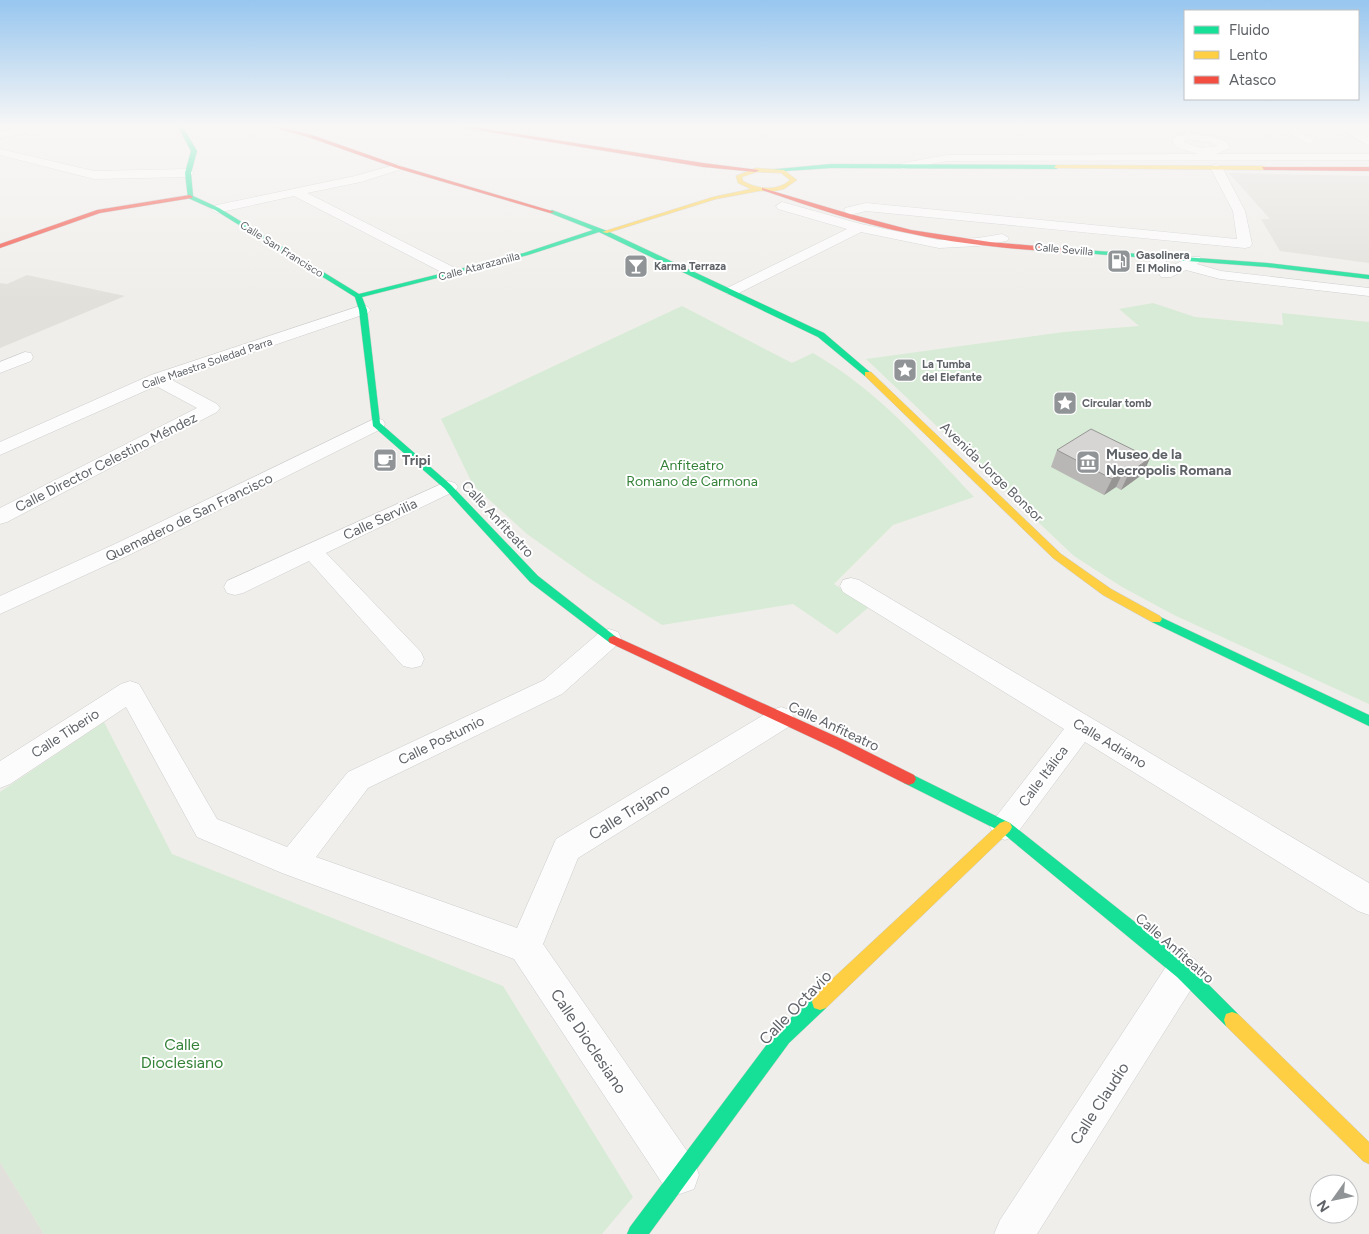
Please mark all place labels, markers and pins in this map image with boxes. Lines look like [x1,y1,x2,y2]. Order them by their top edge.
fuel station icon: Gasolinera El Molino [1106,248,1132,274]
place label: Gasolinera El Molino [1136,249,1190,275]
bar icon: Karma Terraza [623,253,649,279]
place label: Karma Terraza [654,260,726,273]
place icon: La Tumba del Elefante [892,357,918,383]
place label: La Tumba del Elefante [922,358,982,384]
place icon: Circular tomb [1052,390,1078,416]
place label: Circular tomb [1082,397,1152,410]
place label: Museo de la Necropolis Romana [1106,446,1231,479]
cafe icon: Tripi [372,447,398,473]
museum icon: Museo de la Necropolis Romana [1075,449,1101,475]
place label: Tripi [402,452,431,469]

